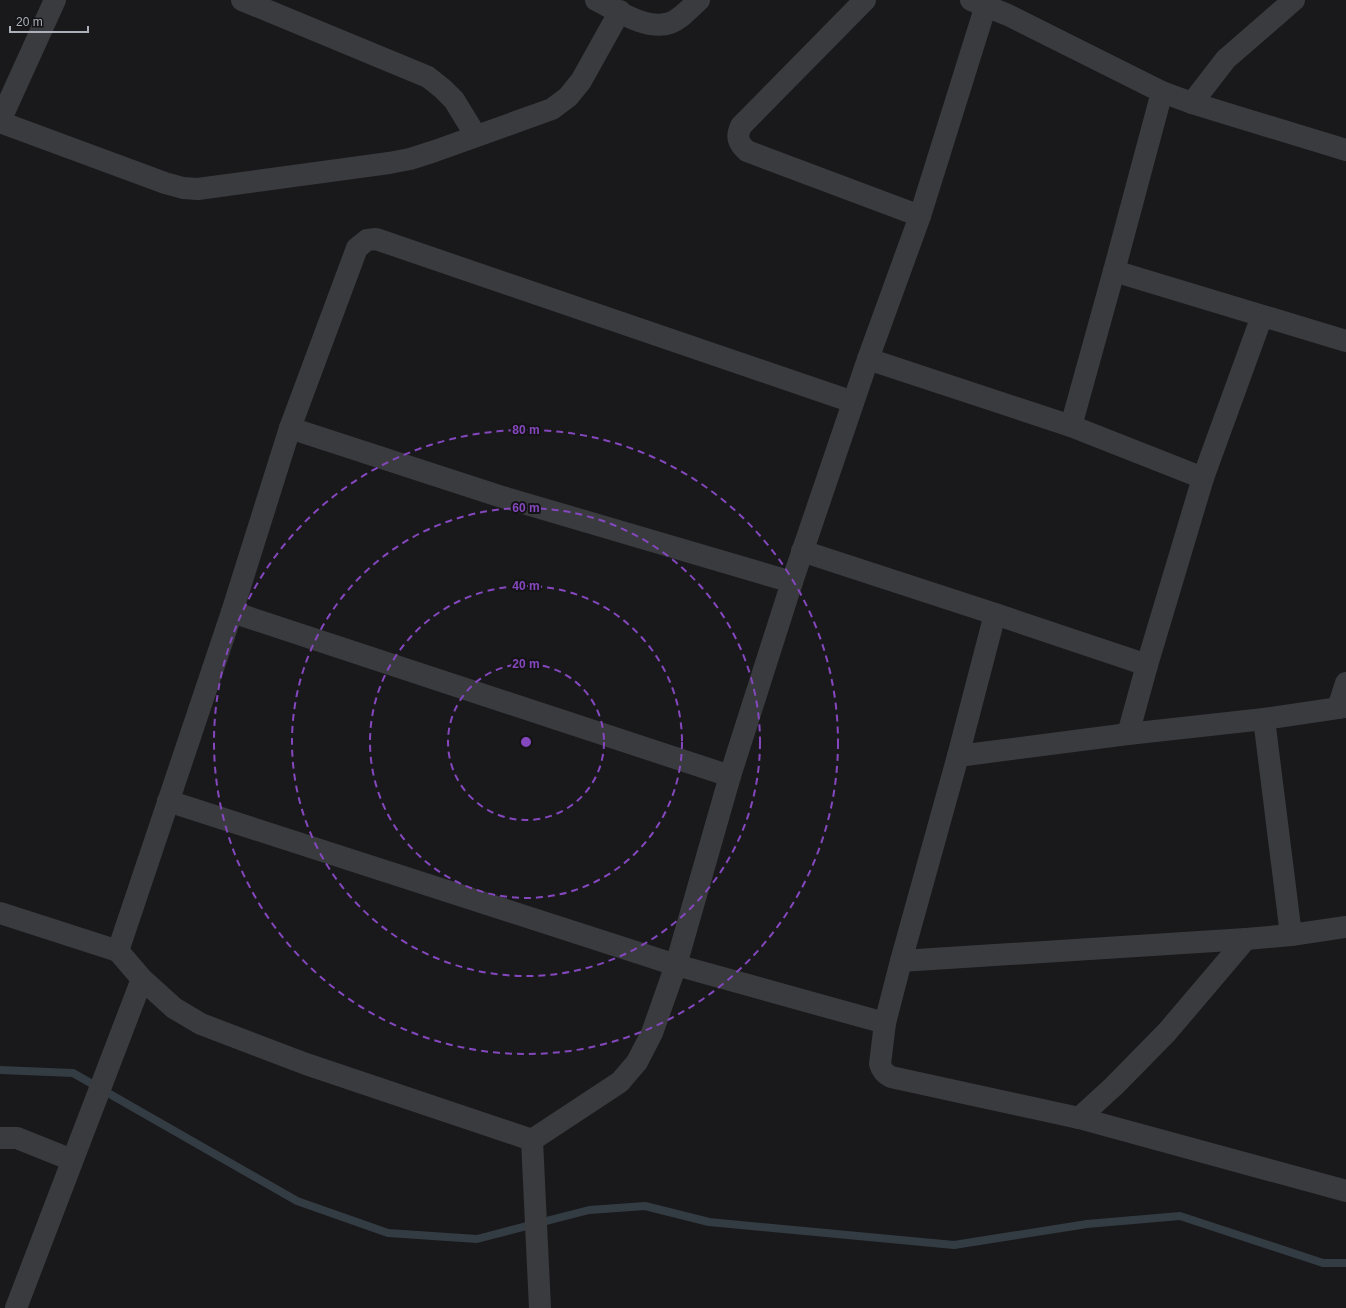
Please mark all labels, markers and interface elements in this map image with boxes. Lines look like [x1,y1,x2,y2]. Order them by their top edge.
scale bar [10,8,88,34]
text: 20 m [16,15,43,29]
text: 80 m [512,423,540,437]
text: 60 m [512,501,540,515]
text: 40 m [512,579,540,593]
text: 20 m [512,657,540,671]
centre of rings [519,735,533,749]

